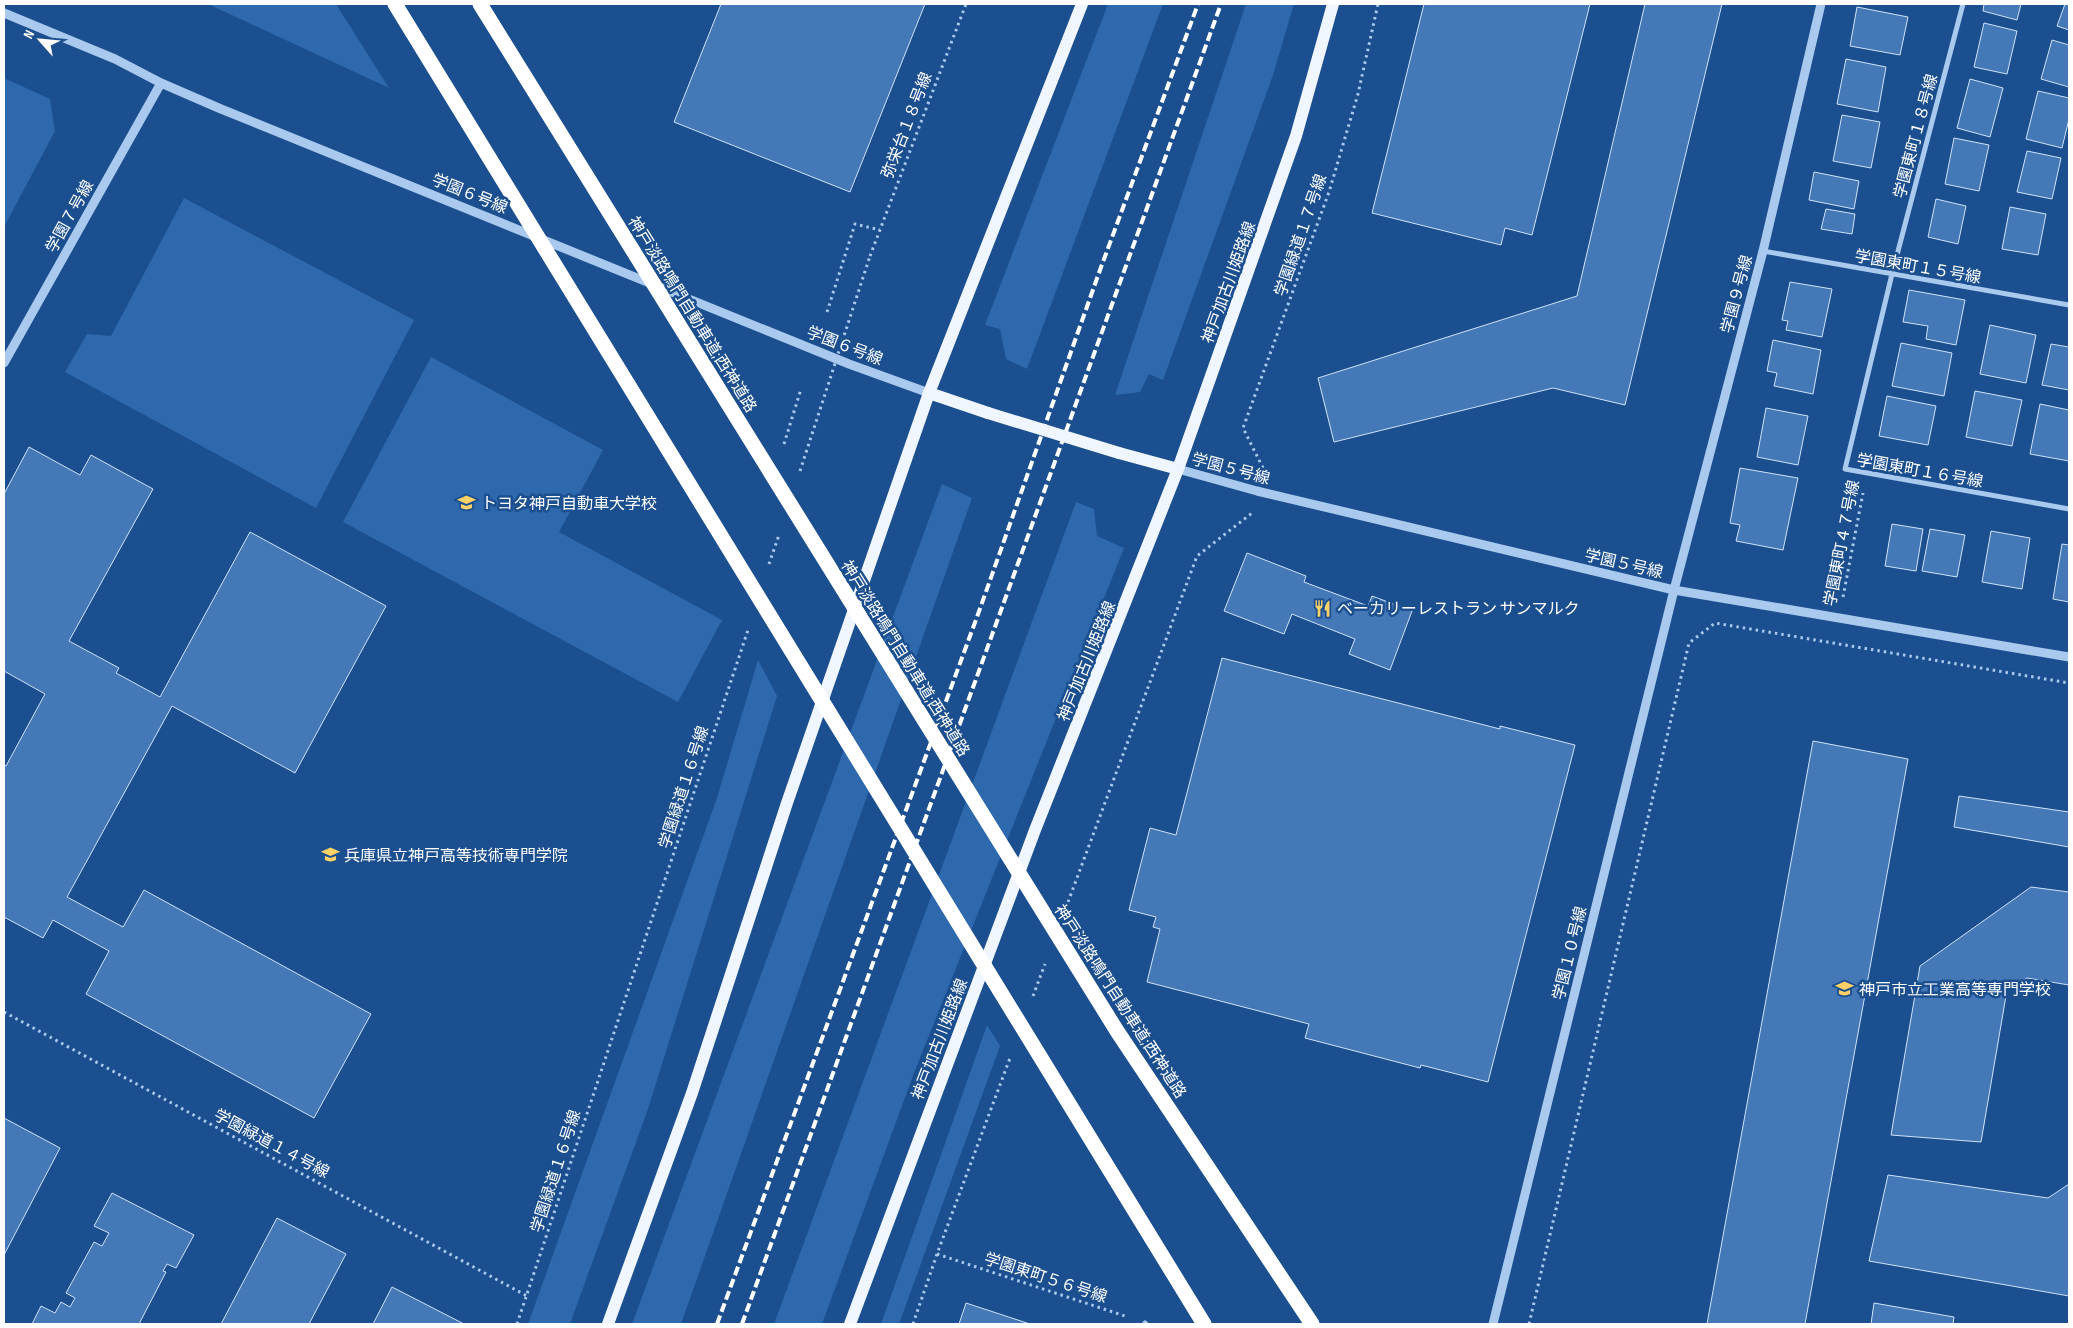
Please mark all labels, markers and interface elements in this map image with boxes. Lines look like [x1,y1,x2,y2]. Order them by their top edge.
north arrow [15,15,65,65]
text: N [20,27,38,42]
street label: 弥栄台１８号線 [878,70,936,181]
street label: 学園東町１８号線 [1891,72,1942,201]
street label: 学園６号線 [429,171,510,218]
street label: 学園緑道１７号線 [1272,172,1331,299]
street label: 学園７号線 [43,177,98,256]
street label: 神戸淡路鳴門自動車道;西神道路 [623,213,760,416]
street label: 神戸加古川姫路線 [1199,219,1260,346]
street label: 学園東町１５号線 [1853,247,1982,288]
street label: 学園９号線 [1718,253,1757,335]
street label: 学園６号線 [804,323,885,370]
street label: 学園５号線 [1190,450,1272,489]
street label: 学園東町１６号線 [1855,451,1984,492]
street label: 学園東町４７号線 [1821,479,1864,608]
school or university icon: トヨタ神戸自動車大学校 [457,493,477,513]
place label: トヨタ神戸自動車大学校 [481,495,657,514]
street label: 学園５号線 [1583,546,1665,583]
street label: 神戸淡路鳴門自動車道;西神道路 [836,557,973,760]
restaurant icon: ベーカリーレストラン サンマルク [1313,598,1333,618]
street label: 神戸加古川姫路線 [1055,599,1120,724]
place label: ベーカリーレストラン サンマルク [1337,600,1580,619]
street label: 学園緑道１６号線 [656,724,713,851]
school or university icon: 兵庫県立神戸高等技術専門学院 [320,845,340,865]
place label: 兵庫県立神戸高等技術専門学院 [344,847,568,866]
street label: 神戸淡路鳴門自動車道;西神道路 [1050,901,1190,1102]
street label: 学園１０号線 [1550,904,1591,1002]
street label: 神戸加古川姫路線 [909,976,972,1103]
school or university icon: 神戸市立工業高等専門学校 [1835,979,1855,999]
place label: 神戸市立工業高等専門学校 [1859,981,2051,1000]
street label: 学園緑道１４号線 [210,1106,332,1183]
street label: 学園緑道１６号線 [528,1108,585,1235]
street label: 学園東町５６号線 [982,1250,1109,1307]

